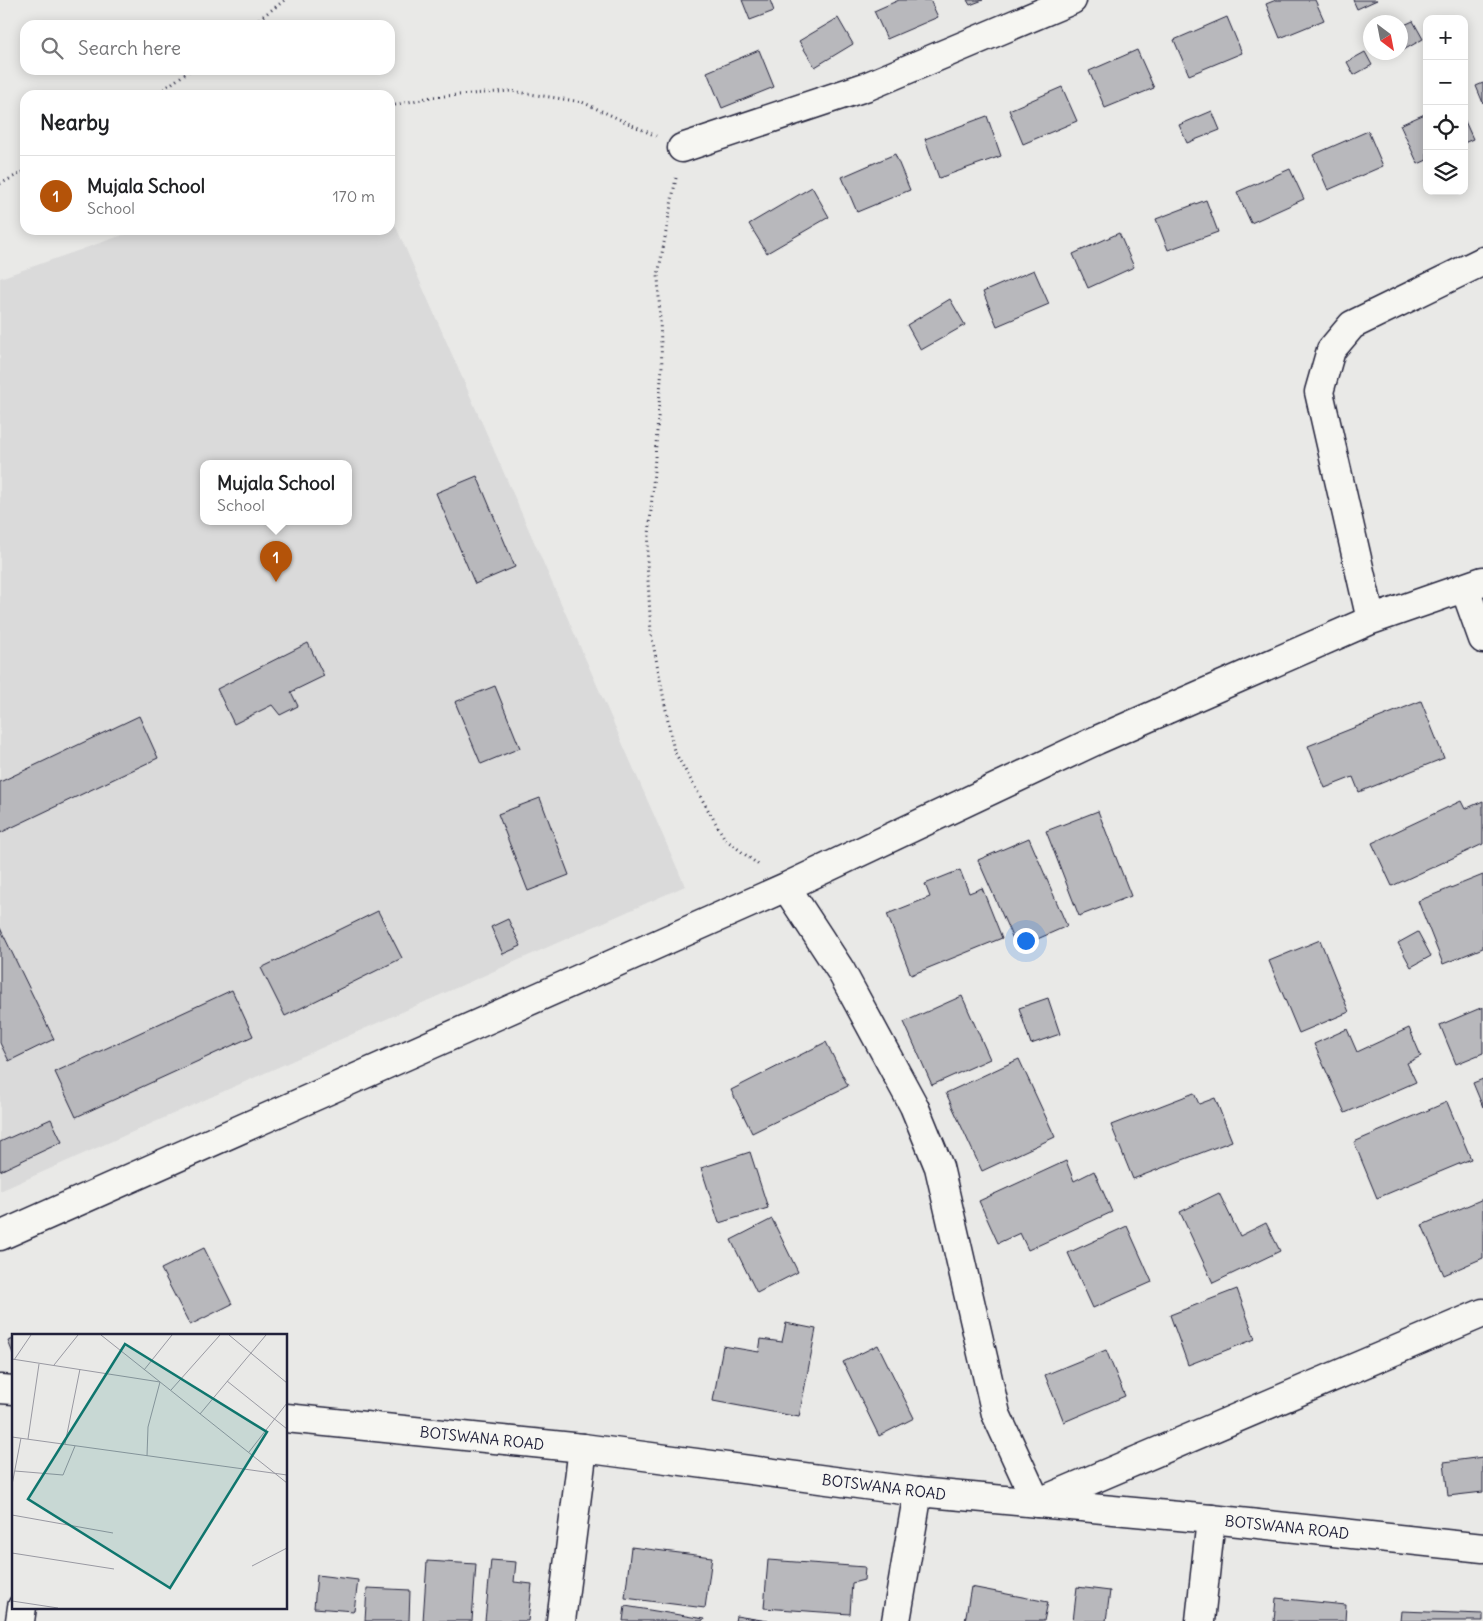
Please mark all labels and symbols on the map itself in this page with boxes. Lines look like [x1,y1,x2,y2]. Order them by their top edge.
north arrow [1363,15,1408,60]
pin: 1 [260,541,292,582]
your location [1013,928,1039,954]
inset map [12,1334,288,1608]
street label: BOTSWANA ROAD [419,1422,545,1454]
street label: BOTSWANA ROAD [821,1470,947,1504]
street label: BOTSWANA ROAD [1224,1511,1350,1543]

